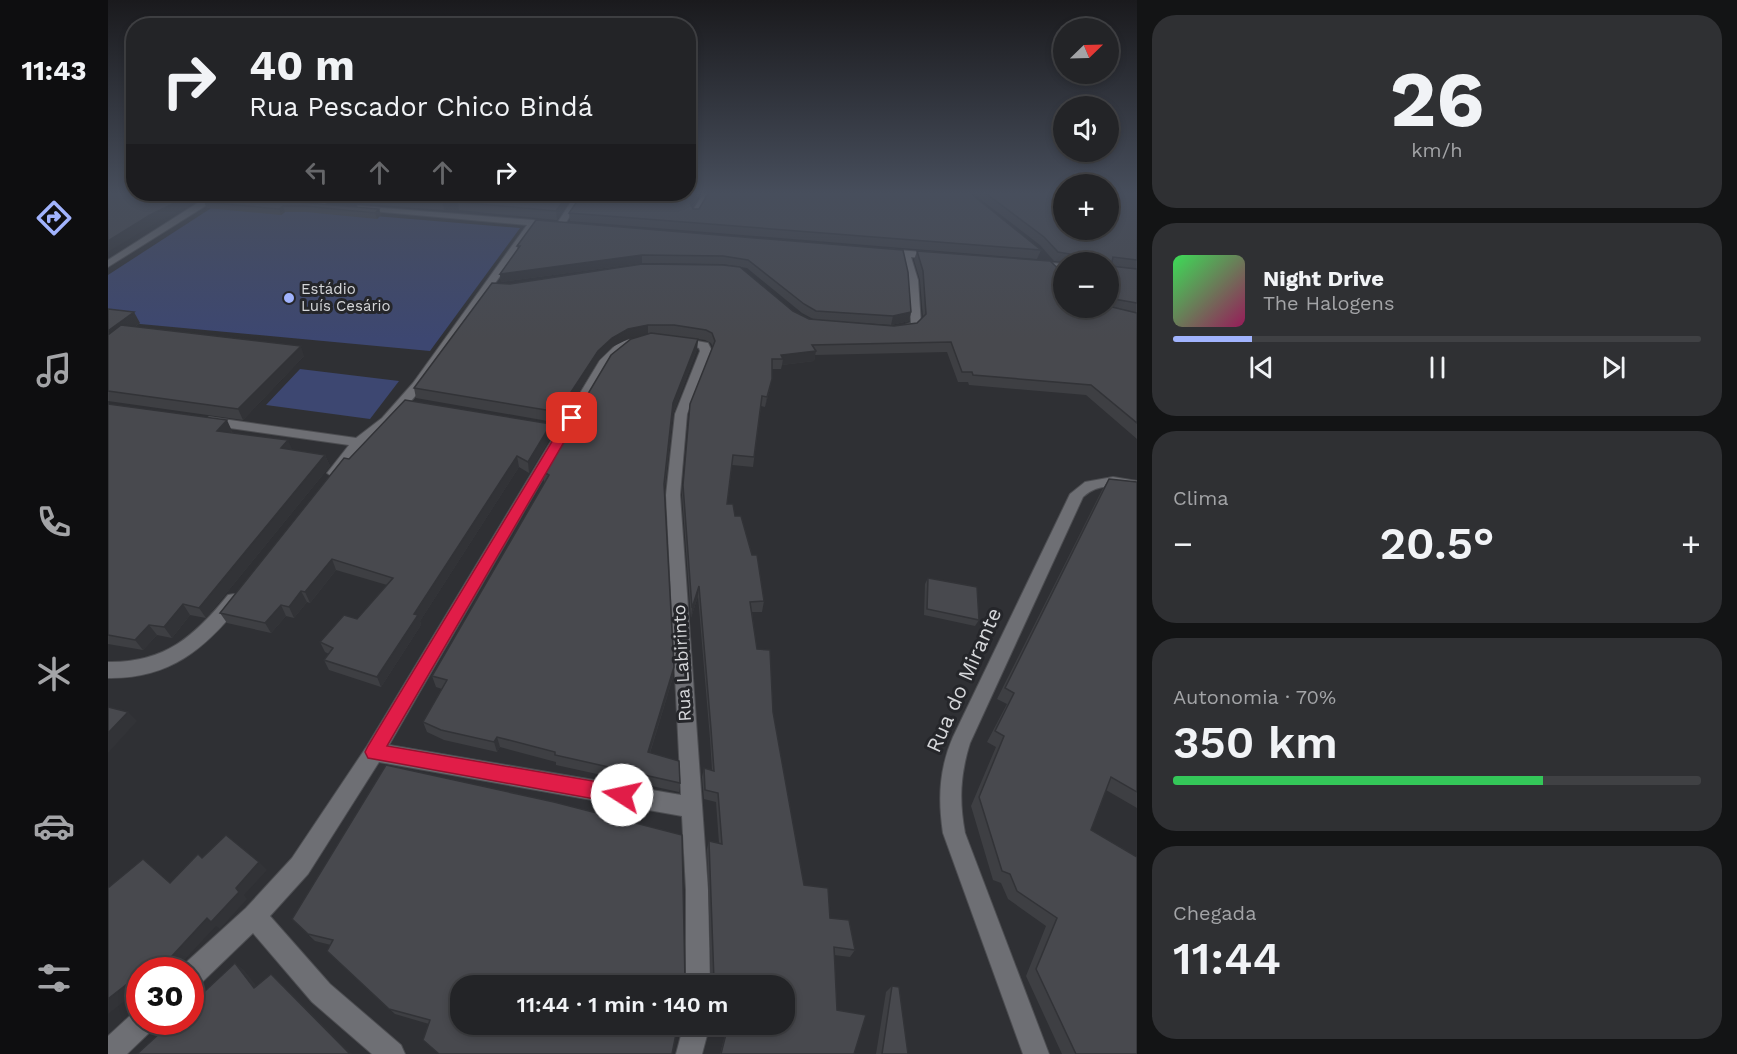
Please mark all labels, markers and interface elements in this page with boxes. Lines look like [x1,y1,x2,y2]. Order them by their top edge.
north arrow [1053,18,1119,84]
map controls [1053,18,1119,318]
text: 40 m [249,41,355,90]
icon: right [150,42,228,120]
text: 26 [1390,53,1484,145]
text: 11:43 [22,55,86,87]
text: Rua Pescador Chico Bindá [249,91,593,123]
button: sound [1053,96,1119,162]
text: km/h [1411,138,1463,162]
icon: left [300,156,333,189]
icon: ahead [363,156,396,189]
icon: ahead [426,156,459,189]
icon: right [489,156,522,189]
button: + [1053,174,1119,240]
icon: directions [33,197,75,239]
button: − [1053,252,1119,318]
text: Night Drive [1263,266,1384,291]
place label: Estádio Luís Cesário [301,280,391,315]
marker: Estádio Luís Cesário [282,291,296,305]
text: The Halogens [1263,291,1395,315]
icon: music [33,349,75,391]
icon: previous [1245,351,1278,384]
icon: pause [1421,351,1454,384]
icon: next [1597,351,1630,384]
pin [546,392,597,443]
icon: arrive [555,401,588,434]
text: Clima [1173,486,1229,510]
icon: phone [33,501,75,543]
text: 20.5° [1379,517,1495,570]
text: − [1173,524,1193,563]
text: + [1681,524,1701,563]
street label: Rua Labirinto [668,604,695,722]
street label: Rua do Mirante [920,604,1007,756]
icon: climate [33,653,75,695]
text: Autonomia · 70% [1173,685,1336,709]
text: 350 km [1173,716,1338,769]
position arrow [590,763,654,827]
icon: car [33,805,75,847]
text: Chegada [1173,901,1256,925]
text: 11:44 [1173,932,1281,985]
icon: filters [33,957,75,999]
speed limit sign: 30 [126,957,204,1035]
text: 11:44 · 1 min · 140 m [517,992,728,1017]

